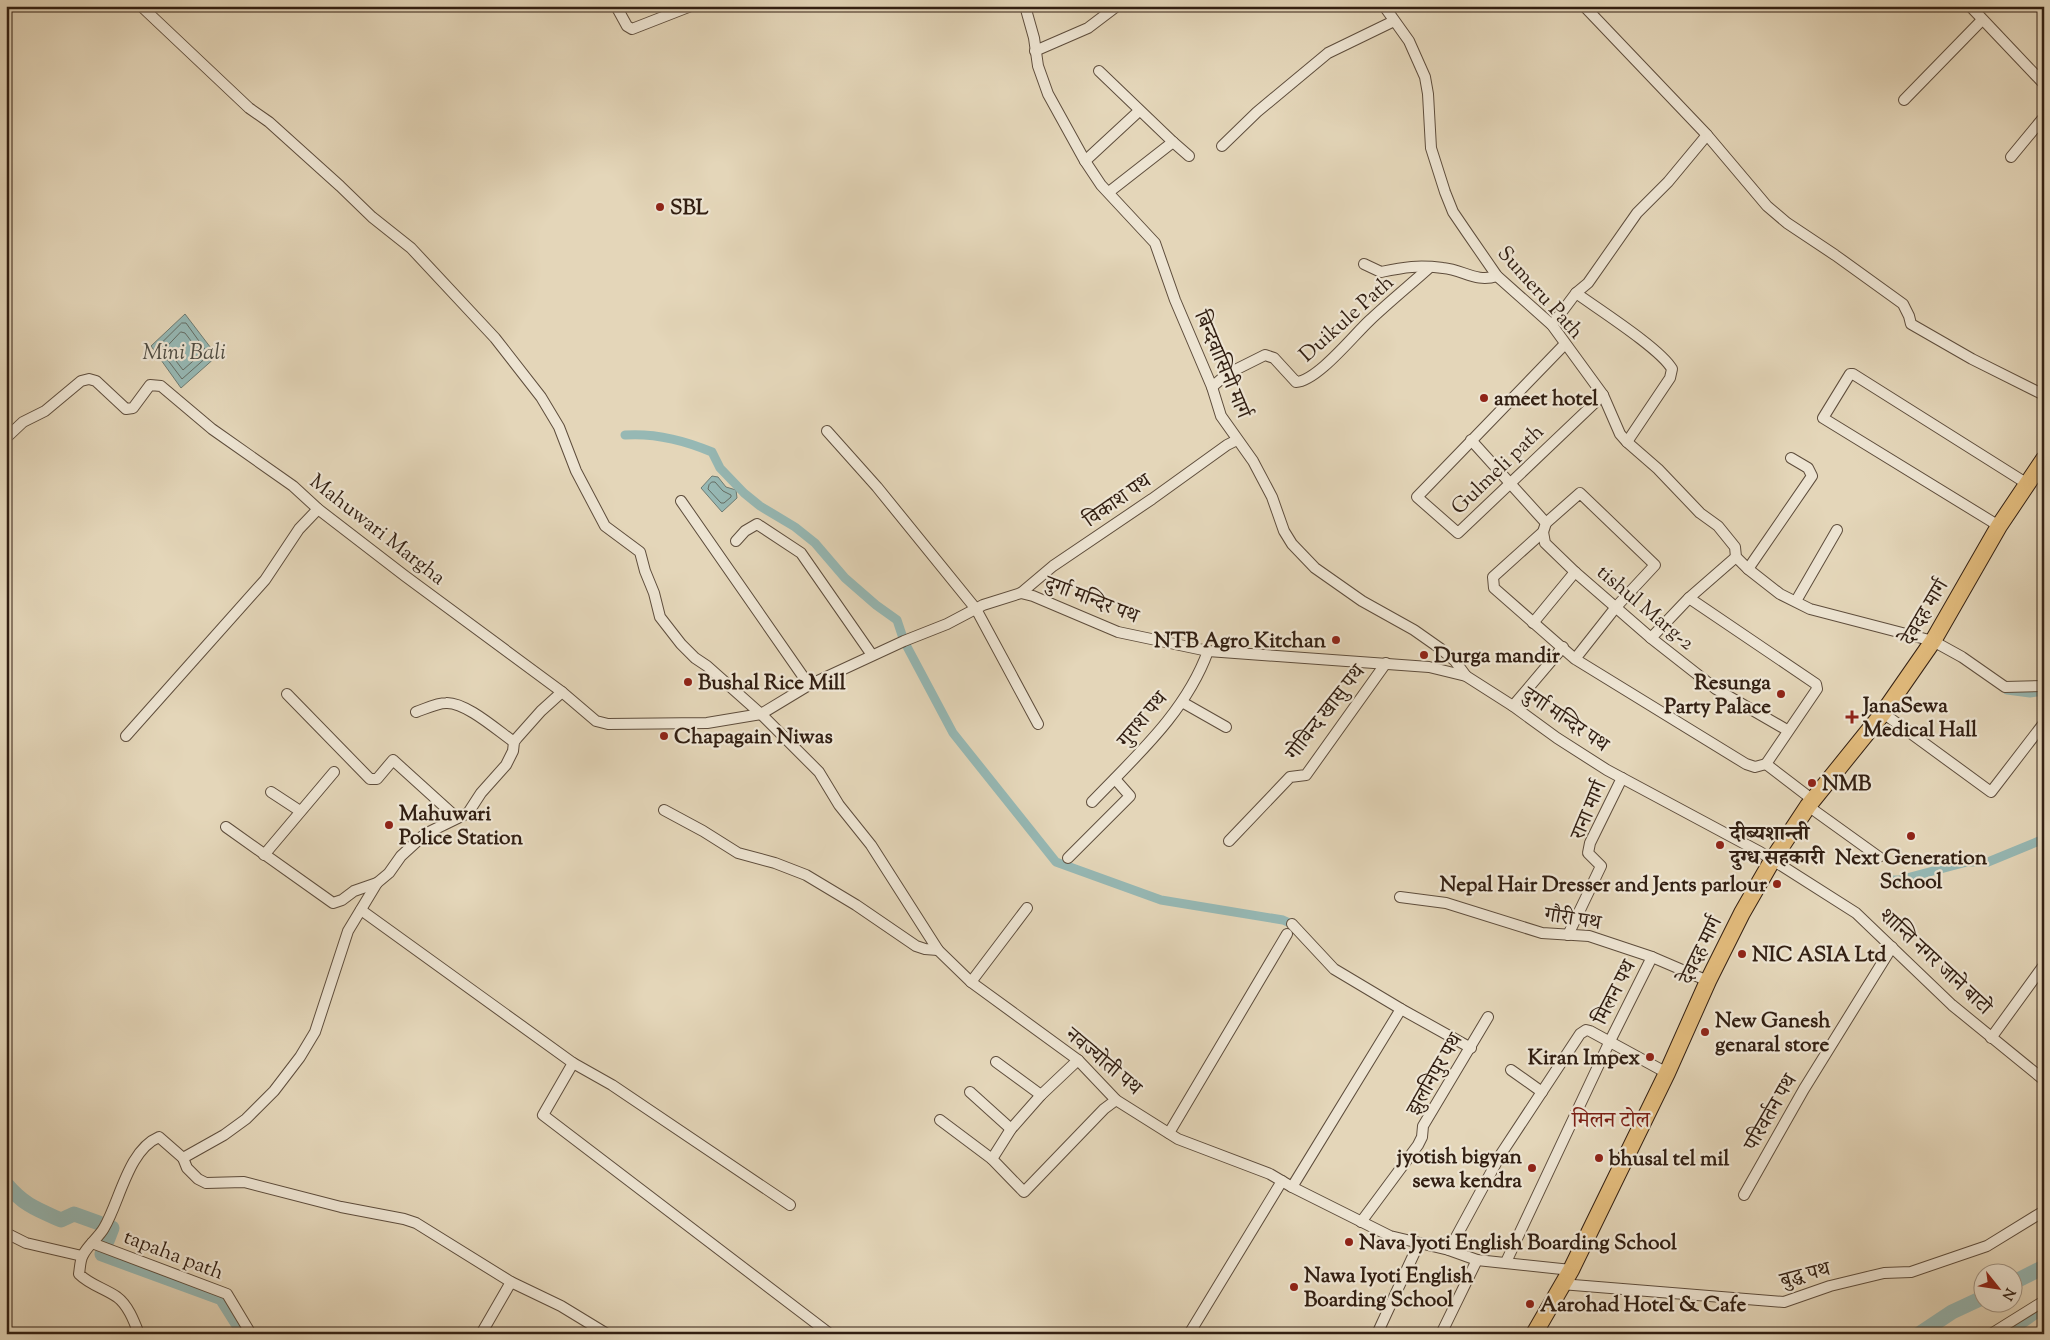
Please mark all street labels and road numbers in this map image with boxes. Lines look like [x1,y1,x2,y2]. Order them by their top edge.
street label: Sumeru Path [1489,240,1590,347]
street label: Duikule Path [1293,269,1401,370]
street label: बिन्दवासिनी मार्ग [1185,305,1258,424]
street label: Gulmeli path [1445,418,1552,523]
street label: विकाश पथ [1077,466,1160,537]
street label: Mahuwari Margha [302,468,451,594]
street label: tishul Marg-2 [1589,559,1700,659]
street label: दुर्गा मन्दिर पथ [1039,569,1144,633]
street label: देवदह मार्ग [1894,573,1958,653]
street label: गोविन्द खासु पथ [1279,658,1375,768]
street label: दुर्गा मन्दिर पथ [1515,680,1615,762]
street label: गुराश पथ [1111,684,1177,756]
street label: राना मार्ग [1564,776,1616,846]
street label: गौरी पथ [1541,901,1605,940]
street label: शान्ति नगर जाने बाटो [1871,902,1998,1023]
street label: देवदह मार्ग [1672,911,1732,991]
street label: मिलन पथ [1586,954,1646,1031]
street label: नवज्योती पथ [1057,1021,1149,1105]
street label: झुलनिपुर पथ [1400,1027,1472,1123]
street label: परिवर्तन पथ [1737,1068,1807,1158]
street label: tapaha path [119,1223,228,1289]
street label: बुद्ध पथ [1776,1254,1836,1297]

